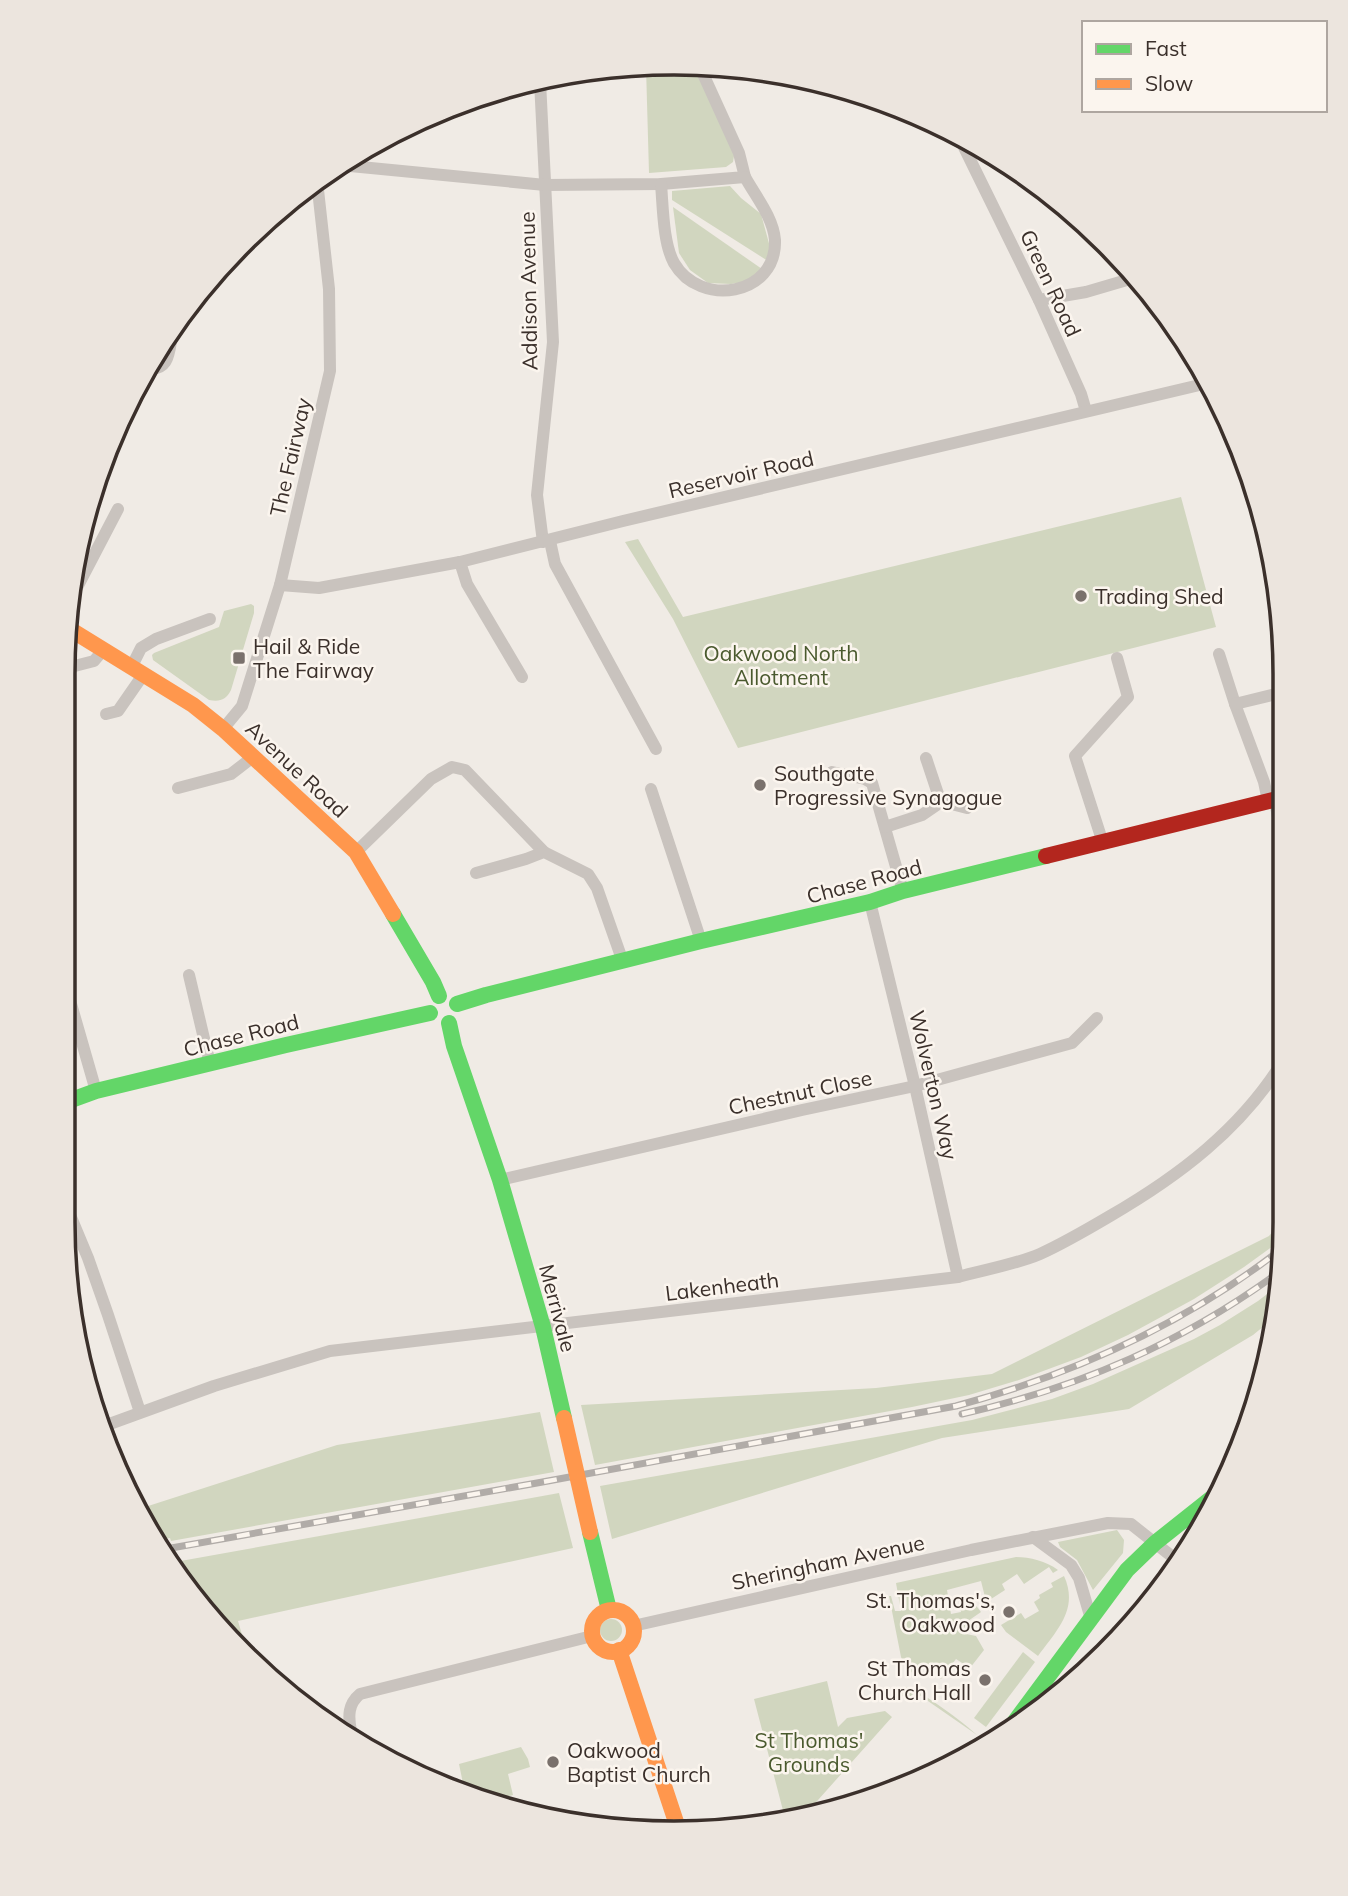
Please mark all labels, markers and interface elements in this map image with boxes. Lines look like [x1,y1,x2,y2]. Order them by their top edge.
legend [1082,21,1327,112]
text: Fast [1145,35,1187,61]
text: Slow [1145,70,1193,96]
street label: Addison Avenue [514,211,542,371]
street label: Green Road [1015,225,1087,341]
street label: The Fairway [264,395,316,519]
street label: Reservoir Road [666,445,816,503]
place label: Trading Shed [1095,583,1224,609]
marker: Trading Shed [1073,588,1089,604]
place label: Hail & Ride The Fairway [253,633,374,683]
park label: Oakwood North Allotment [704,640,858,690]
marker: Hail & Ride The Fairway [231,650,247,666]
street label: Avenue Road [241,715,353,823]
place label: Southgate Progressive Synagogue [774,760,1002,810]
marker: Southgate Progressive Synagogue [752,777,768,793]
street label: Chase Road [804,853,924,909]
street label: Chase Road [181,1008,301,1062]
street label: Wolverton Way [904,1008,964,1162]
street label: Chestnut Close [726,1064,874,1120]
street label: Merrivale [534,1261,582,1355]
street label: Lakenheath [664,1266,780,1306]
street label: Sheringham Avenue [729,1529,927,1595]
place label: St. Thomas's, Oakwood [866,1587,995,1637]
marker: St. Thomas's, Oakwood [1001,1604,1017,1620]
place label: St Thomas Church Hall [858,1655,971,1705]
marker: St Thomas Church Hall [977,1672,993,1688]
park label: St Thomas' Grounds [755,1727,863,1777]
place label: Oakwood Baptist Church [567,1737,711,1787]
marker: Oakwood Baptist Church [545,1754,561,1770]

